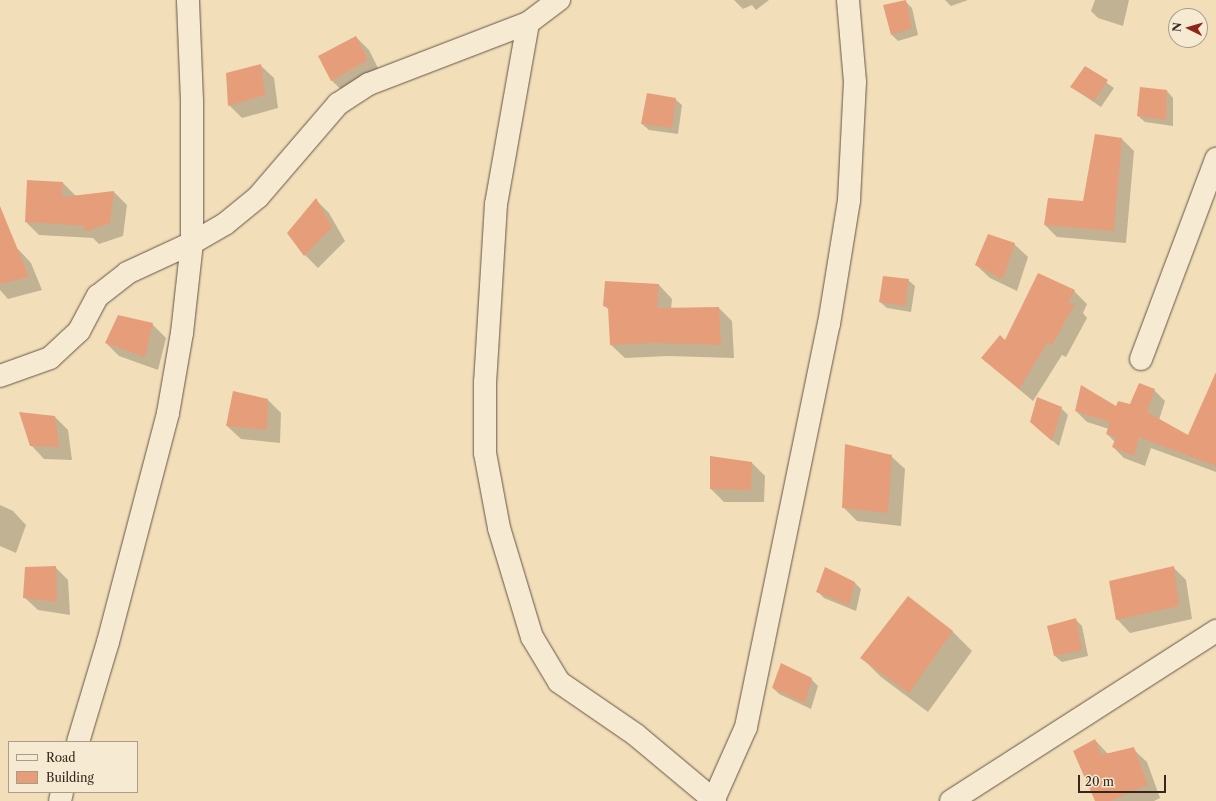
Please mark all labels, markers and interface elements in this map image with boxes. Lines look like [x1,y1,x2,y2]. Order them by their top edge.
north arrow [1168,8,1208,48]
text: N [1170,22,1184,32]
legend [8,741,138,793]
text: Road [46,750,76,765]
scale bar [1080,767,1168,793]
text: Building [46,770,94,785]
text: 20 m [1085,774,1114,789]

